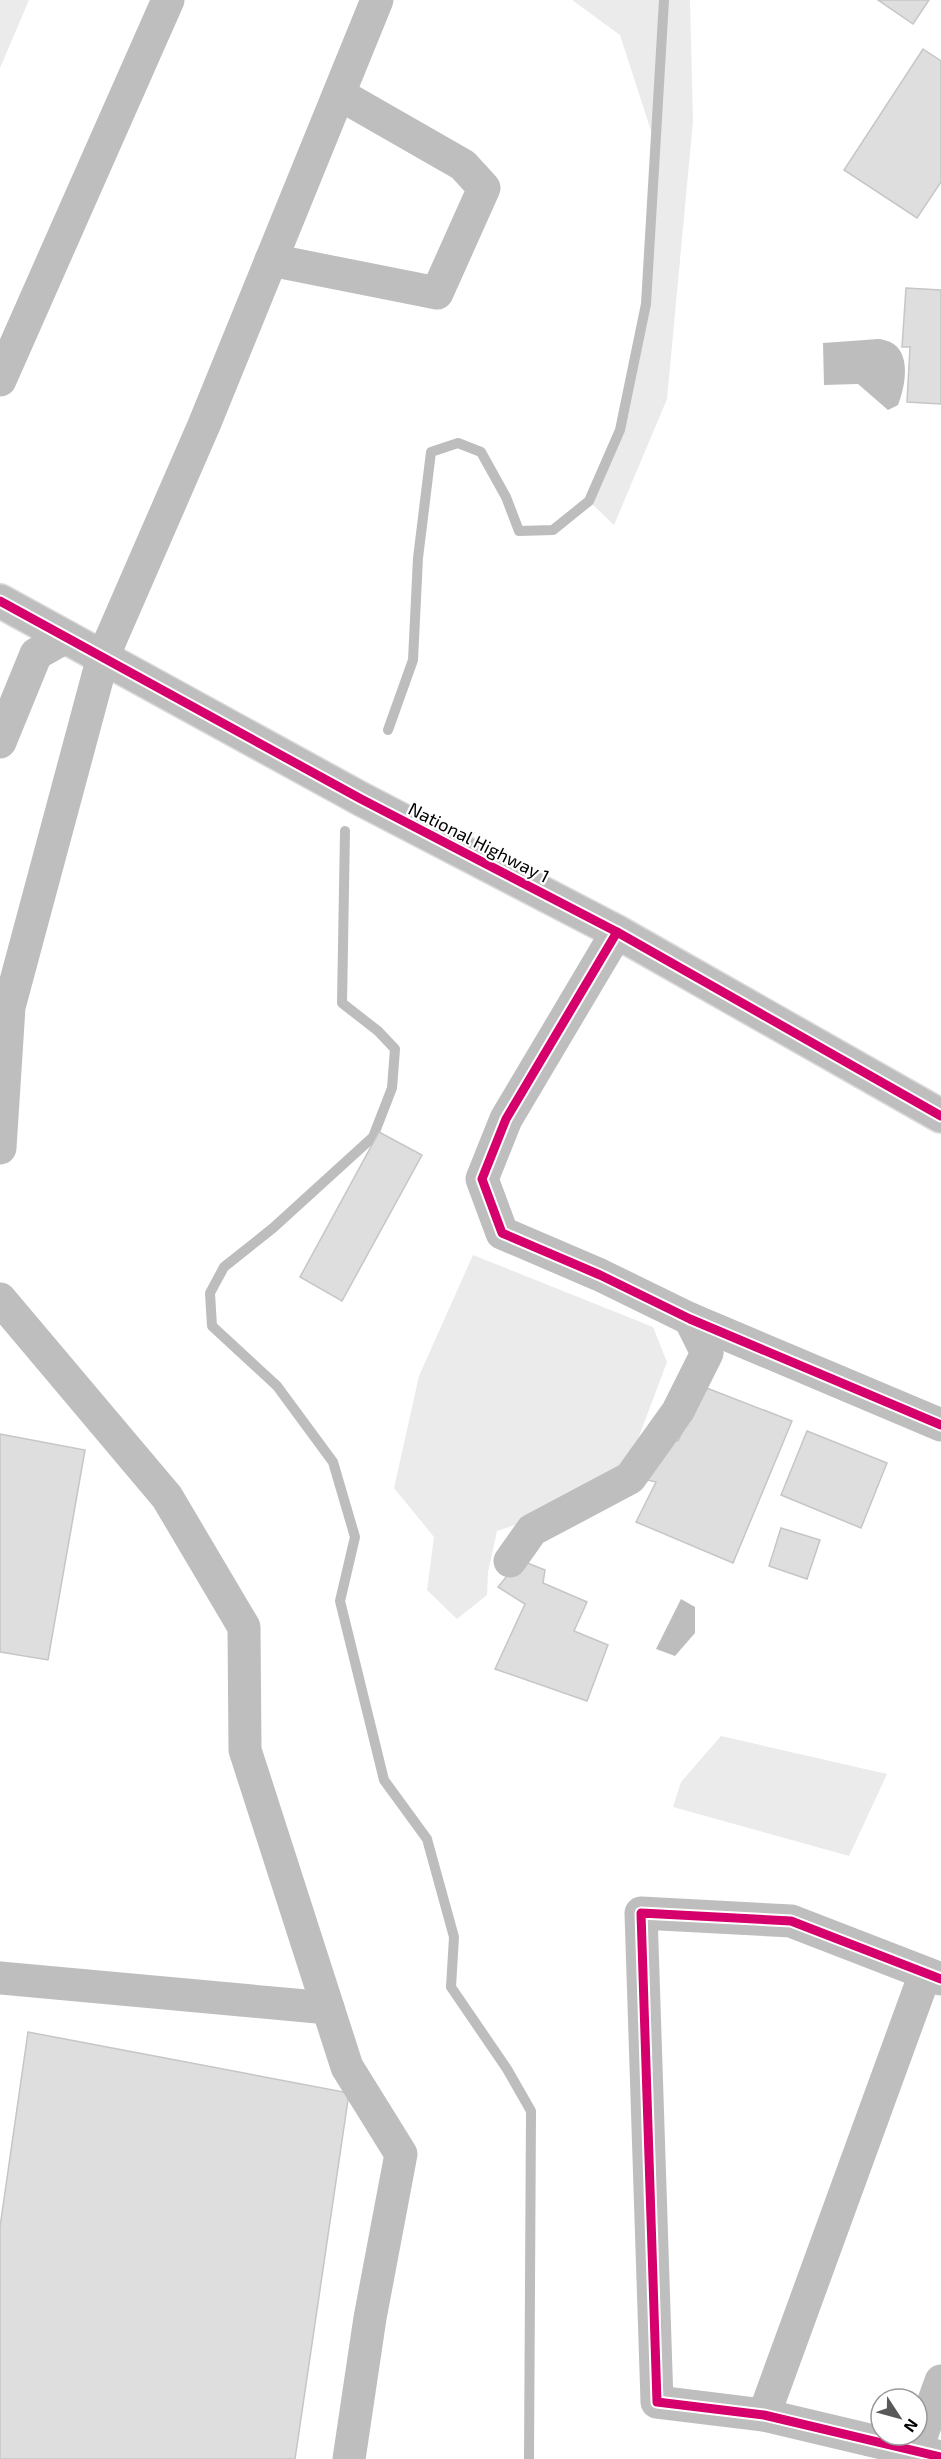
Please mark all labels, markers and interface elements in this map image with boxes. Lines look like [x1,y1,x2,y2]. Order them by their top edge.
street label: National Highway 1 [405,797,553,887]
north arrow [869,2387,929,2447]
text: N [900,2416,923,2436]

